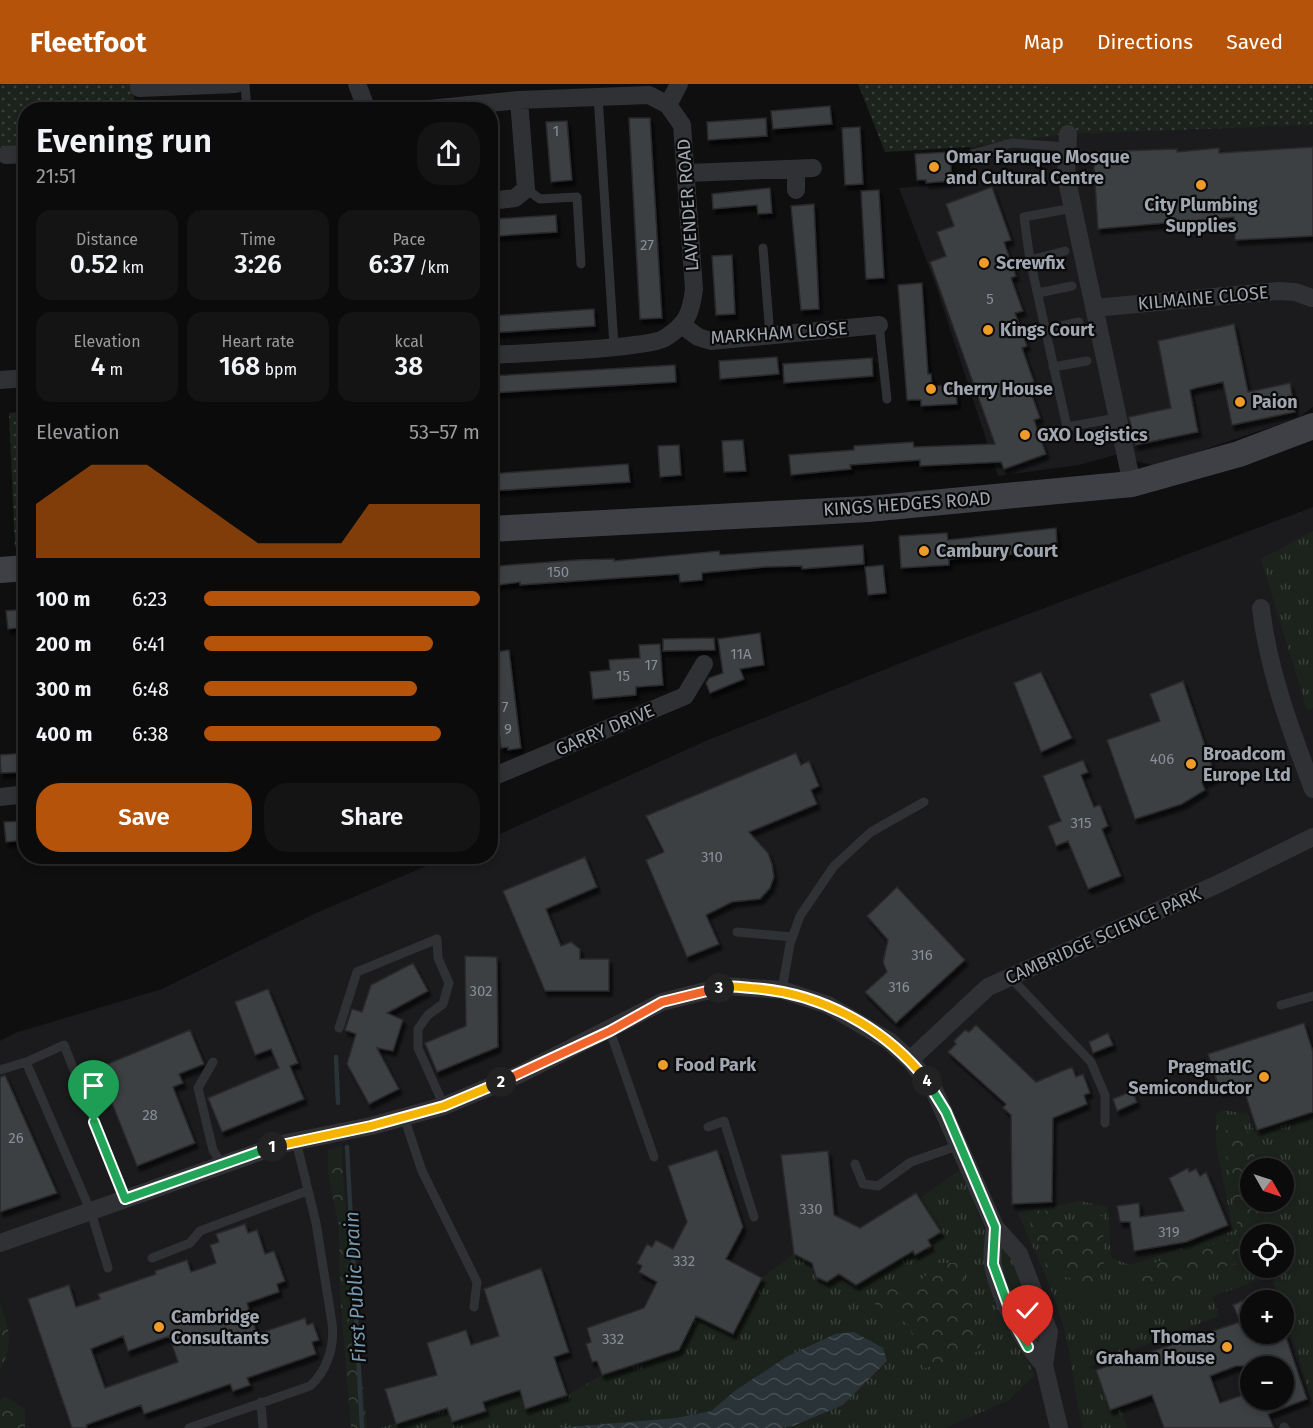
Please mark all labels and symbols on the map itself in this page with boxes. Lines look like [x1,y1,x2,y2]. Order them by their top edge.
house number: 1 [553,122,559,140]
street label: LAVENDER ROAD [672,138,704,272]
place label: Omar Faruque Mosque and Cultural Centre [946,146,1130,189]
marker: Omar Faruque Mosque and Cultural Centre [927,160,941,174]
marker: City Plumbing Supplies [1194,178,1208,192]
place label: City Plumbing Supplies [1144,194,1258,237]
house number: 27 [640,236,654,254]
place label: Screwfix [996,252,1066,274]
marker: Screwfix [977,256,991,270]
street label: KILMAINE CLOSE [1137,281,1269,315]
house number: 5 [986,290,994,308]
street label: MARKHAM CLOSE [710,317,848,349]
place label: Kings Court [1000,319,1096,341]
marker: Kings Court [981,323,995,337]
place label: Cherry House [943,378,1053,400]
marker: Cherry House [924,382,938,396]
place label: Paion [1252,391,1298,413]
marker: Paion [1233,395,1247,409]
place label: GXO Logistics [1037,424,1148,446]
marker: GXO Logistics [1018,428,1032,442]
street label: KINGS HEDGES ROAD [822,487,992,521]
place label: Cambury Court [936,540,1059,562]
marker: Cambury Court [917,544,931,558]
house number: 150 [547,563,569,581]
house number: 11A [730,645,752,663]
house number: 17 [644,656,658,674]
house number: 15 [616,667,630,685]
house number: 7 [502,698,509,716]
street label: GARRY DRIVE [552,699,658,761]
house number: 9 [504,720,512,738]
place label: Broadcom Europe Ltd [1203,743,1291,786]
house number: 406 [1150,750,1174,768]
marker: Broadcom Europe Ltd [1184,757,1198,771]
house number: 315 [1070,814,1092,832]
house number: 310 [701,848,723,866]
street label: CAMBRIDGE SCIENCE PARK [1002,883,1205,989]
house number: 316 [911,946,933,964]
pin: 3 [704,973,734,1003]
house number: 316 [888,978,910,996]
house number: 302 [469,982,493,1000]
place label: Food Park [675,1054,757,1076]
place label: PragmatIC Semiconductor [1128,1056,1253,1099]
marker: Food Park [656,1058,670,1072]
pin [68,1060,119,1122]
pin: 4 [912,1066,942,1096]
pin: 2 [486,1067,516,1097]
marker: PragmatIC Semiconductor [1257,1070,1271,1084]
house number: 28 [142,1106,158,1124]
house number: 26 [8,1129,24,1147]
pin: 1 [257,1132,287,1162]
north arrow [1240,1158,1294,1212]
house number: 330 [799,1200,823,1218]
water label: First Public Drain [339,1211,371,1363]
house number: 319 [1158,1223,1180,1241]
house number: 332 [673,1252,695,1270]
pin [1002,1285,1053,1347]
place label: Cambridge Consultants [171,1306,269,1349]
marker: Cambridge Consultants [152,1320,166,1334]
place label: Thomas Graham House [1096,1326,1215,1369]
house number: 332 [602,1330,624,1348]
marker: Thomas Graham House [1220,1340,1234,1354]

